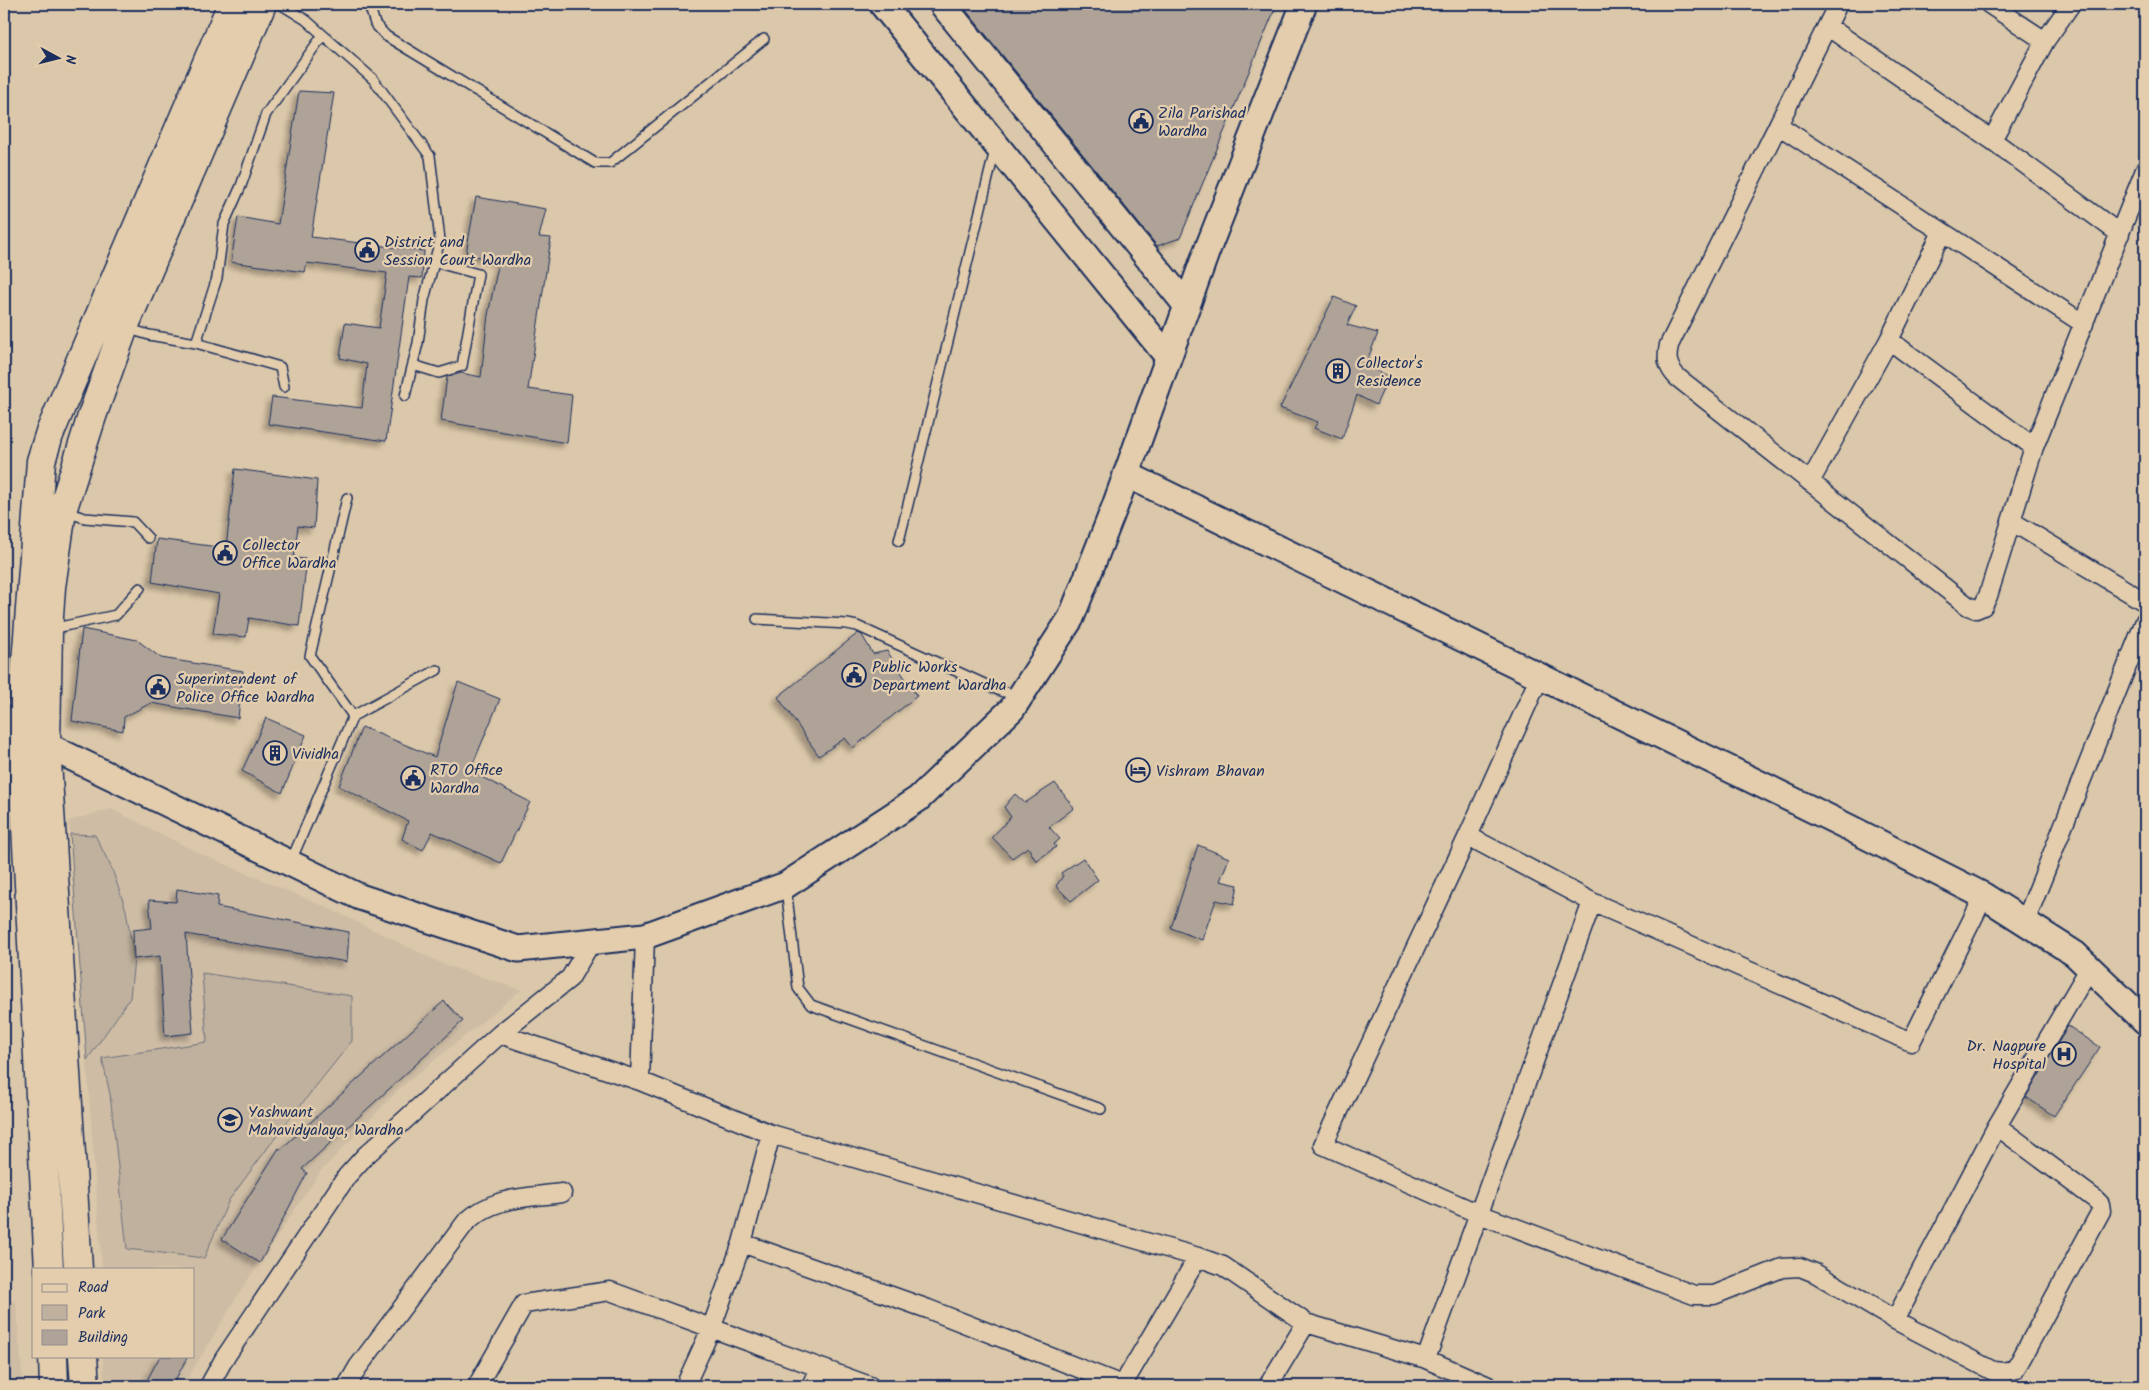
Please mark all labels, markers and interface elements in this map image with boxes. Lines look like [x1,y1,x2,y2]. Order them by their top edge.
north arrow [32,32,82,82]
text: N [58,54,81,65]
place label: Zila Parishad Wardha [1158,101,1247,144]
public building icon: Zila Parishad Wardha [1128,108,1154,134]
place label: District and Session Court Wardha [384,230,531,273]
public building icon: District and Session Court Wardha [354,237,380,263]
place label: Collector's Residence [1356,351,1423,394]
building icon: Collector's Residence [1325,358,1351,384]
place label: Collector Office Wardha [242,533,336,576]
public building icon: Collector Office Wardha [212,540,238,566]
place label: Public Works Department Wardha [872,655,1007,698]
public building icon: Public Works Department Wardha [841,662,867,688]
place label: Superintendent of Police Office Wardha [176,667,315,710]
public building icon: Superintendent of Police Office Wardha [145,674,171,700]
building icon: Vividha [262,740,288,766]
place label: Vividha [292,742,339,767]
hotel icon: Vishram Bhavan [1125,757,1151,783]
place label: RTO Office Wardha [430,758,503,801]
place label: Vishram Bhavan [1156,759,1265,784]
public building icon: RTO Office Wardha [400,765,426,791]
place label: Dr. Nagpure Hospital [1966,1034,2046,1077]
hospital icon: Dr. Nagpure Hospital [2051,1041,2077,1067]
place label: Yashwant Mahavidyalaya, Wardha [248,1100,404,1143]
school or university icon: Yashwant Mahavidyalaya, Wardha [217,1107,243,1133]
legend [32,1268,195,1358]
text: Road [78,1276,109,1300]
text: Park [78,1302,106,1326]
text: Building [78,1326,128,1350]

